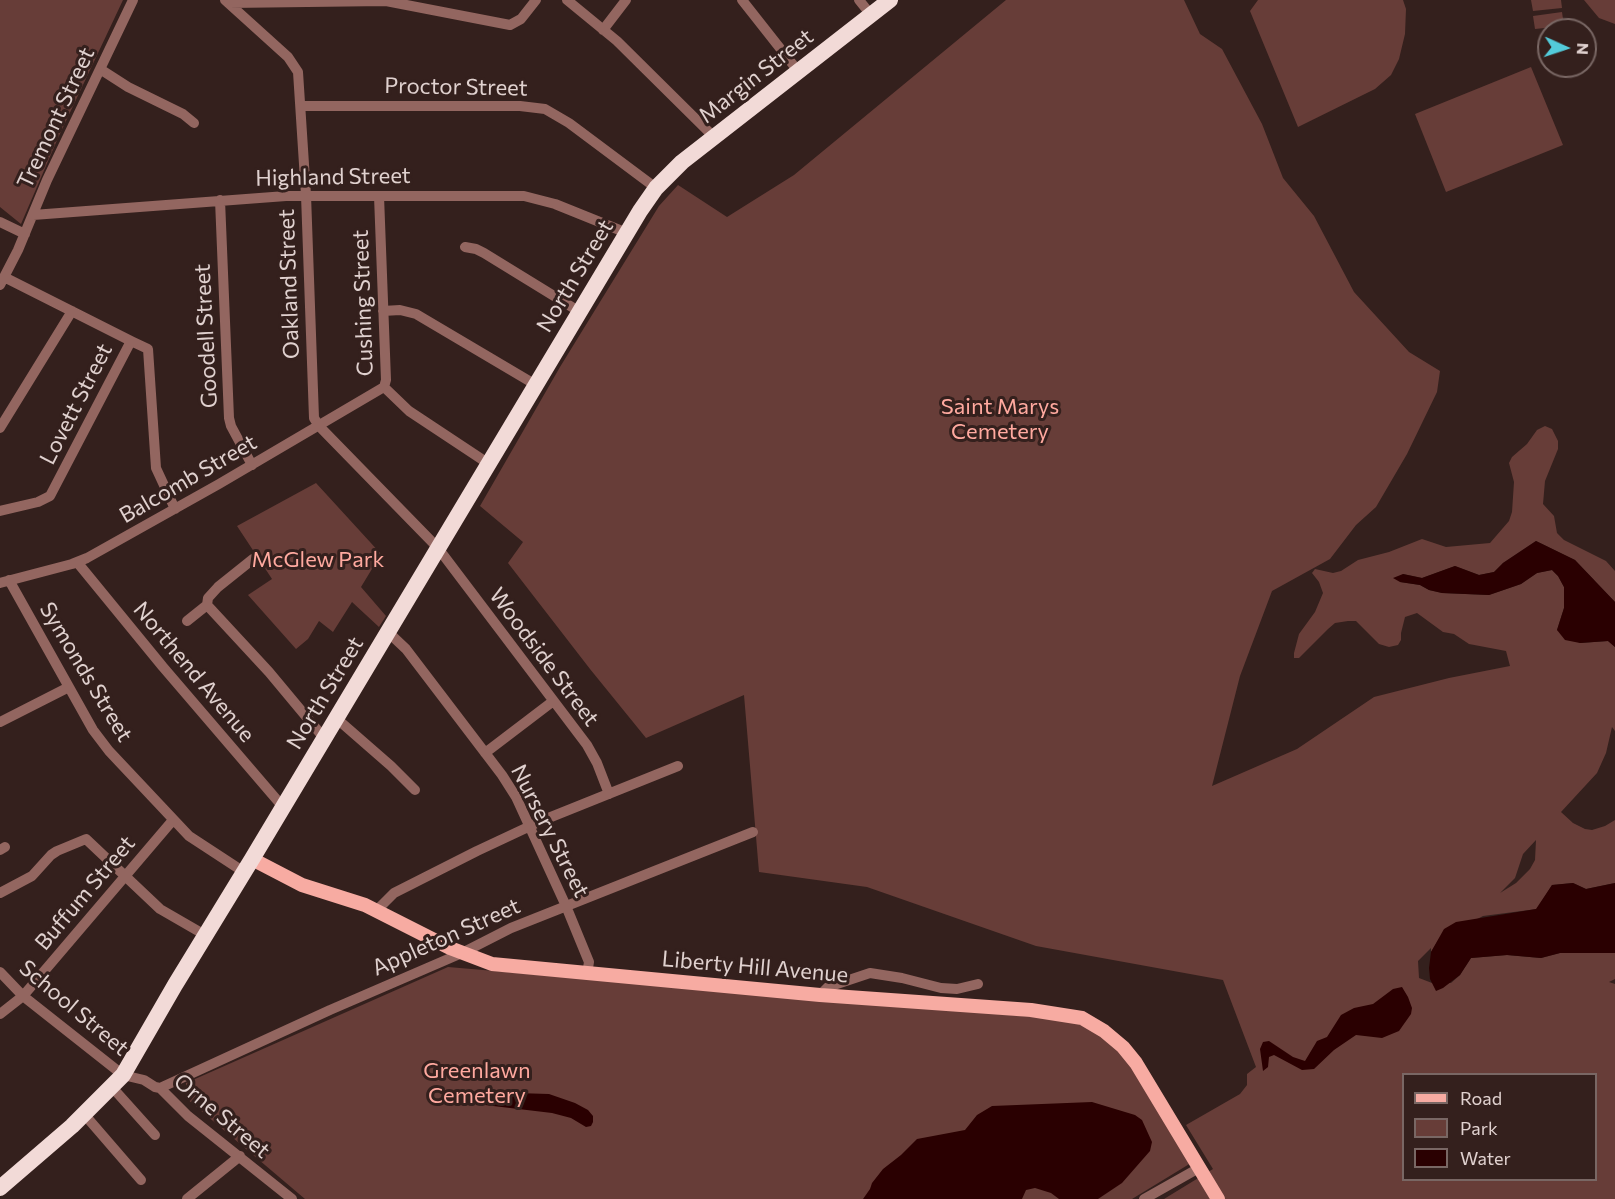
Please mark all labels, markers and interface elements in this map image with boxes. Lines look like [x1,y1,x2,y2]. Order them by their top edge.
north arrow [1537,18,1597,78]
street label: Margin Street [694,23,818,129]
text: N [1574,42,1593,55]
street label: Tremont Street [12,43,100,193]
street label: Proctor Street [384,73,528,101]
street label: Highland Street [255,162,411,192]
street label: Oakland Street [273,208,305,360]
street label: North Street [531,215,619,337]
street label: Cushing Street [347,229,379,377]
street label: Goodell Street [189,263,223,409]
street label: Lovett Street [34,339,118,469]
park label: Saint Marys Cemetery [941,394,1059,446]
street label: Balcomb Street [115,429,261,529]
park label: McGlew Park [252,547,384,573]
street label: Woodside Street [483,583,605,731]
street label: Northend Avenue [128,597,260,747]
street label: Symonds Street [34,598,138,746]
street label: North Street [281,632,369,754]
street label: Nursery Street [505,760,595,902]
street label: Buffum Street [29,830,141,956]
street label: Appleton Street [368,893,524,981]
street label: Liberty Hill Avenue [661,946,849,988]
street label: School Street [14,955,134,1061]
park label: Greenlawn Cemetery [423,1058,531,1110]
street label: Orne Street [169,1068,275,1164]
legend [1402,1073,1597,1181]
text: Road [1460,1087,1502,1109]
text: Park [1460,1117,1498,1139]
text: Water [1460,1147,1511,1169]

